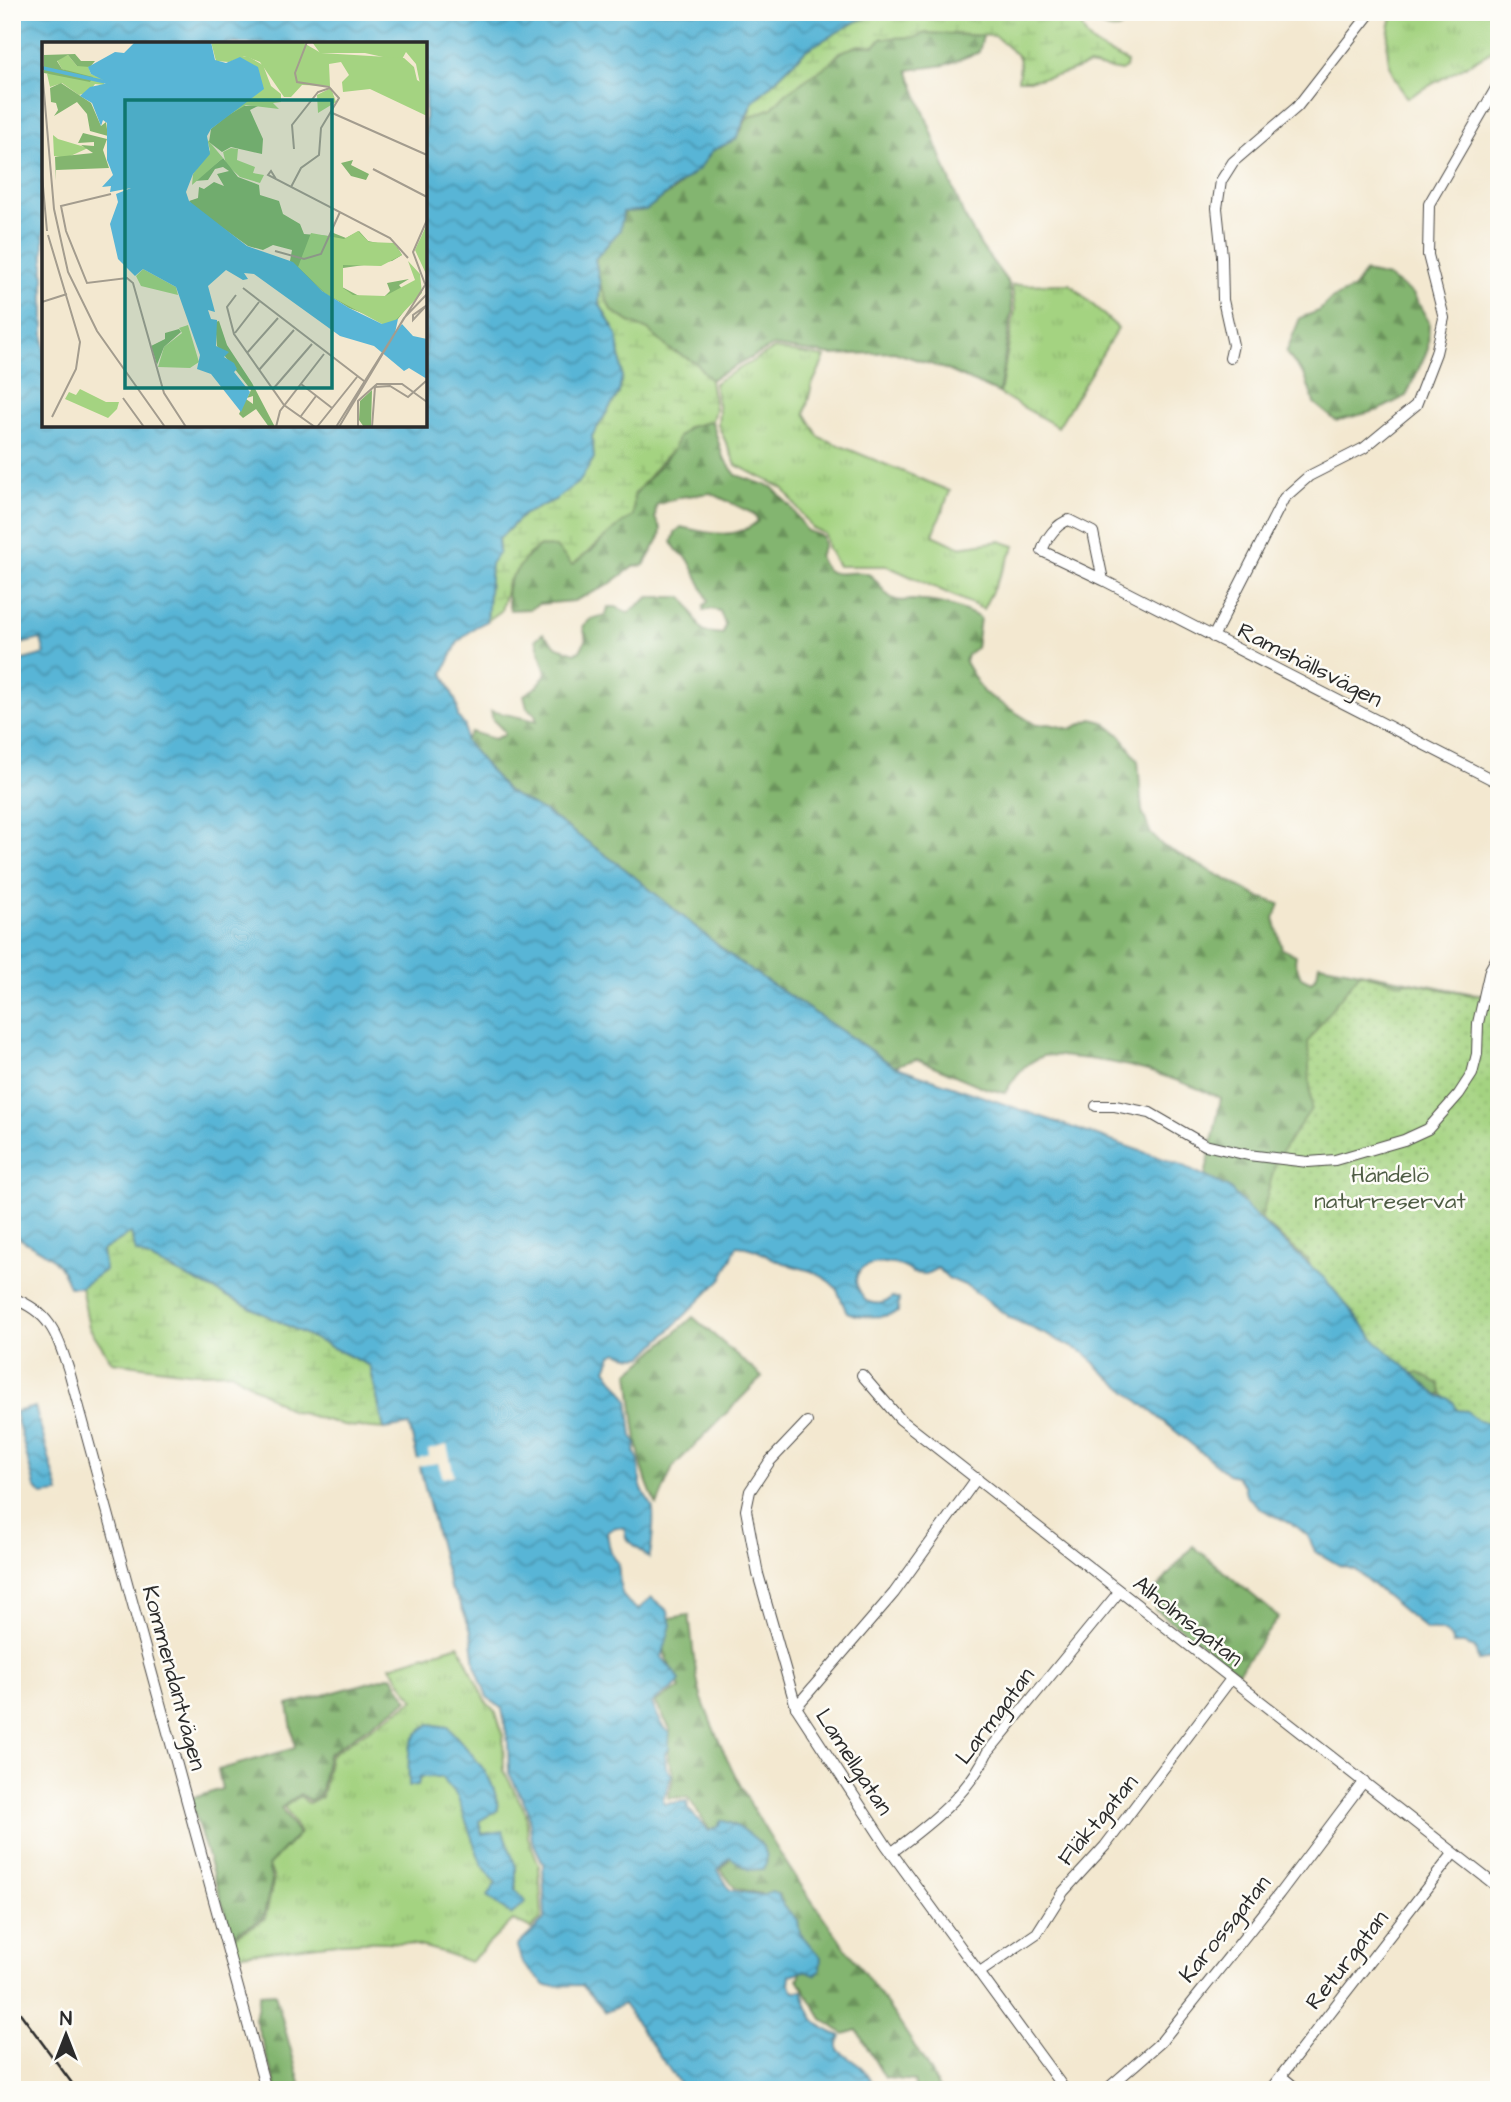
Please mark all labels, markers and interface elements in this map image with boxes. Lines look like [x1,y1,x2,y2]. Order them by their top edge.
inset map [42,42,427,427]
street label: Ramshällsvägen [1232,615,1388,716]
park label: Händelö naturreservat [1314,1159,1467,1217]
street label: Alholmsgatan [1126,1568,1250,1675]
street label: Kommendantvägen [133,1582,214,1774]
street label: Larmgatan [948,1661,1043,1772]
street label: Lamellgatan [807,1702,900,1822]
street label: Fläktgatan [1050,1767,1147,1873]
street label: Karossgatan [1172,1868,1279,1990]
street label: Returgatan [1298,1903,1397,2017]
north arrow [32,2000,102,2070]
text: N [60,2006,72,2033]

